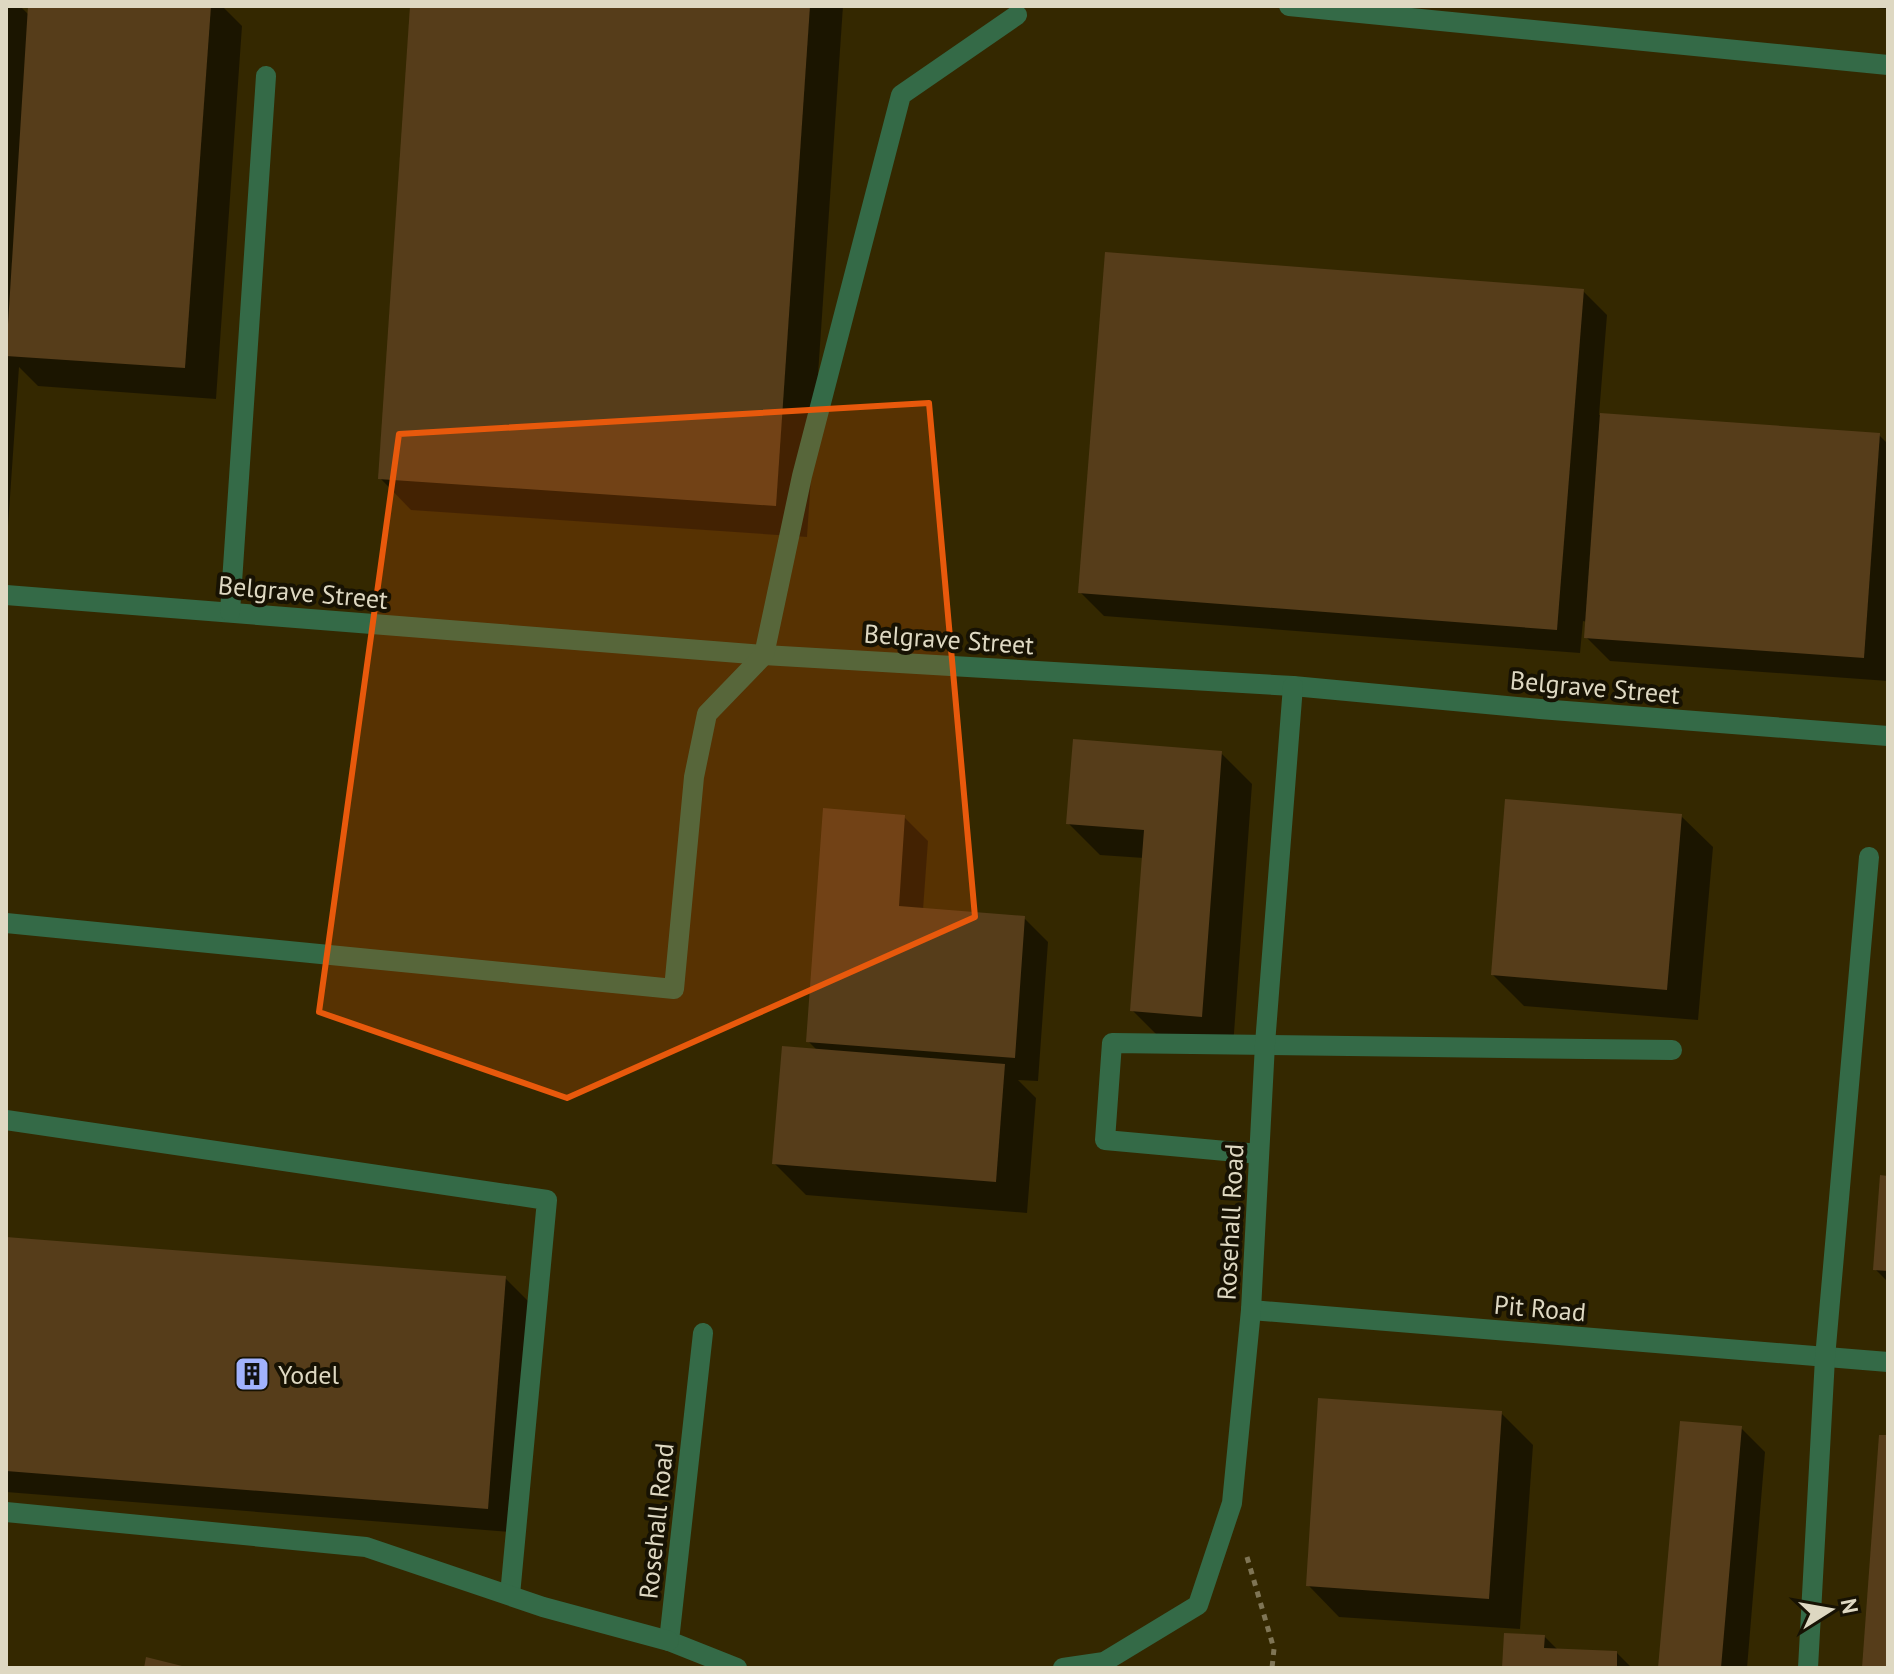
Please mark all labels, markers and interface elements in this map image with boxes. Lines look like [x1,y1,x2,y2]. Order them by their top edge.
street label: Belgrave Street [217,568,390,616]
street label: Belgrave Street [863,617,1035,661]
street label: Belgrave Street [1509,663,1682,711]
street label: Rosehall Road [1209,1143,1251,1301]
street label: Pit Road [1493,1288,1587,1328]
building icon: Yodel [233,1355,271,1393]
place label: Yodel [278,1358,339,1391]
street label: Rosehall Road [631,1441,681,1601]
north arrow [1790,1570,1870,1650]
text: N [1835,1596,1865,1616]

